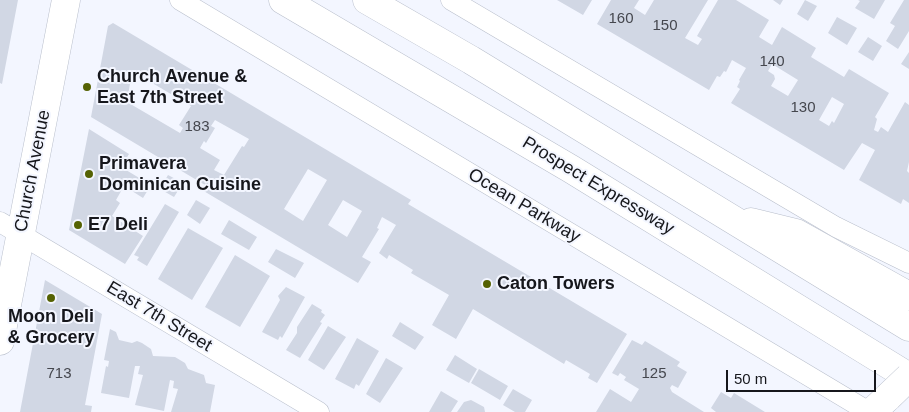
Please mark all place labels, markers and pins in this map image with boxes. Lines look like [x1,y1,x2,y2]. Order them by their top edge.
place label: Church Avenue & East 7th Street [97,66,247,108]
marker: Church Avenue & East 7th Street [81,81,93,93]
place label: Primavera Dominican Cuisine [99,153,261,195]
marker: Primavera Dominican Cuisine [83,168,95,180]
place label: E7 Deli [88,214,148,236]
marker: E7 Deli [72,219,84,231]
place label: Caton Towers [497,273,615,295]
marker: Caton Towers [481,278,493,290]
marker: Moon Deli & Grocery [45,292,57,304]
place label: Moon Deli & Grocery [7,306,95,348]

